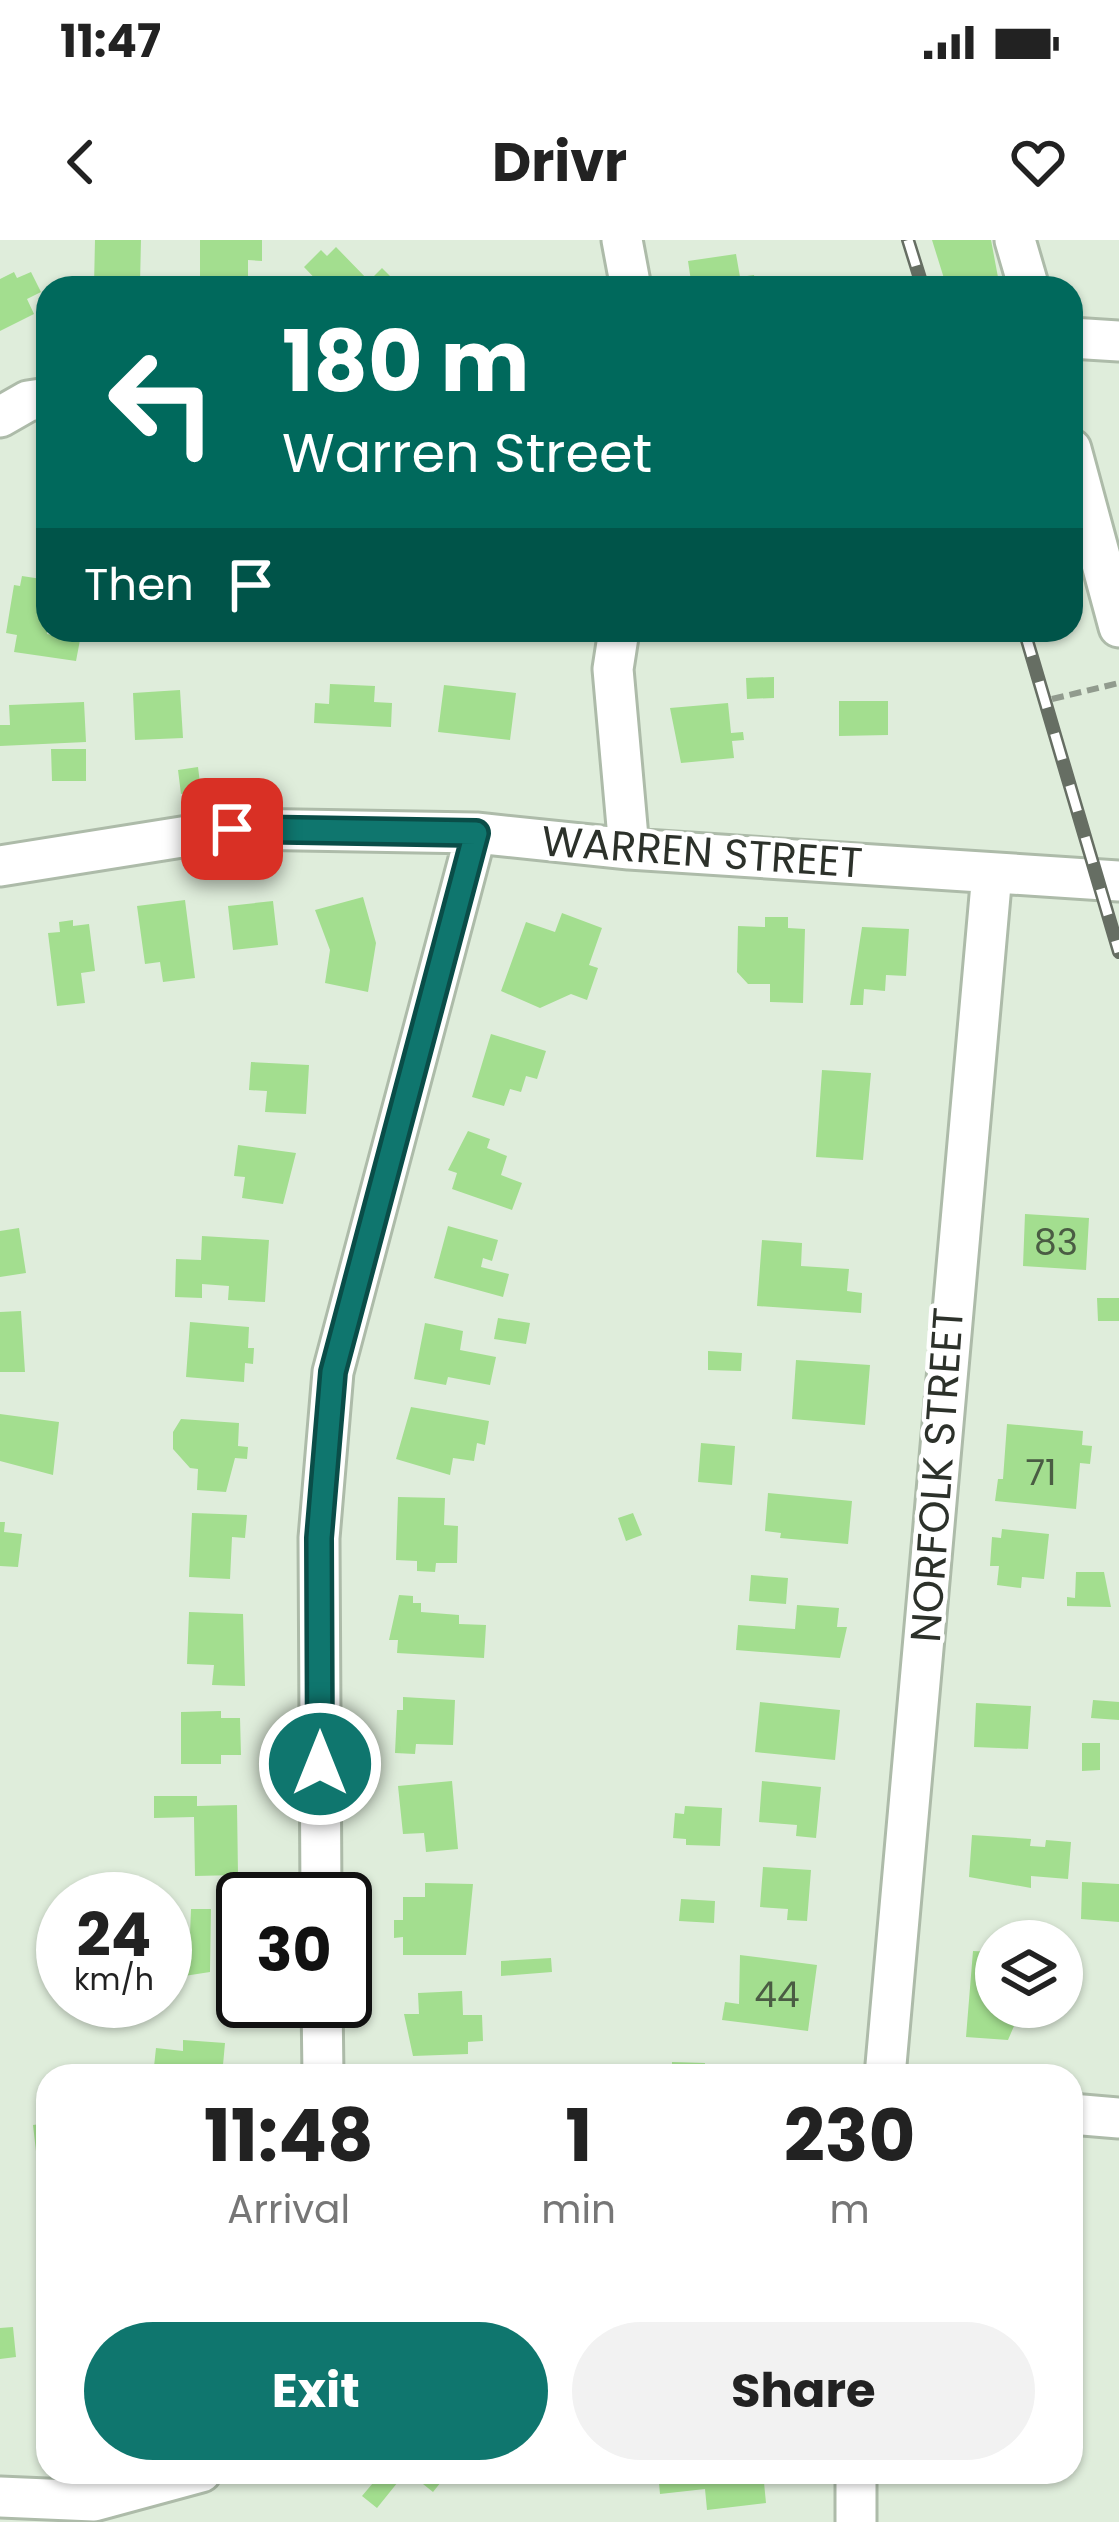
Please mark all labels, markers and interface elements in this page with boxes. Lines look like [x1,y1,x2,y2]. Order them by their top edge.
text: 11:47 [60,10,161,73]
text: Drivr [492,124,627,200]
icon: back [48,129,114,195]
icon: heart [1005,129,1071,195]
text: 180 m [282,303,530,420]
icon: left [84,324,240,480]
text: Warren Street [282,415,652,491]
icon: arrive [218,552,284,618]
text: Then [84,553,194,616]
pin [181,778,283,880]
icon: arrive [199,796,265,862]
street label: WARREN STREET [540,811,864,893]
house number: 83 [1034,1217,1078,1268]
street label: NORFOLK STREET [896,1306,978,1644]
house number: 71 [1025,1447,1057,1498]
position arrow [257,1701,383,1827]
speed limit sign: 30 [216,1872,372,2028]
text: 24 [77,1893,151,1977]
map controls [975,1920,1083,2028]
button: layers [975,1920,1083,2028]
text: km/h [74,1958,154,2001]
house number: 44 [754,1969,800,2020]
text: 11:48 [204,2085,374,2186]
text: 1 [565,2085,592,2186]
text: 230 [784,2085,915,2186]
text: Arrival [227,2182,350,2237]
text: min [541,2182,616,2237]
text: m [829,2182,870,2237]
button: Exit [84,2322,548,2460]
button: Share [572,2322,1035,2460]

